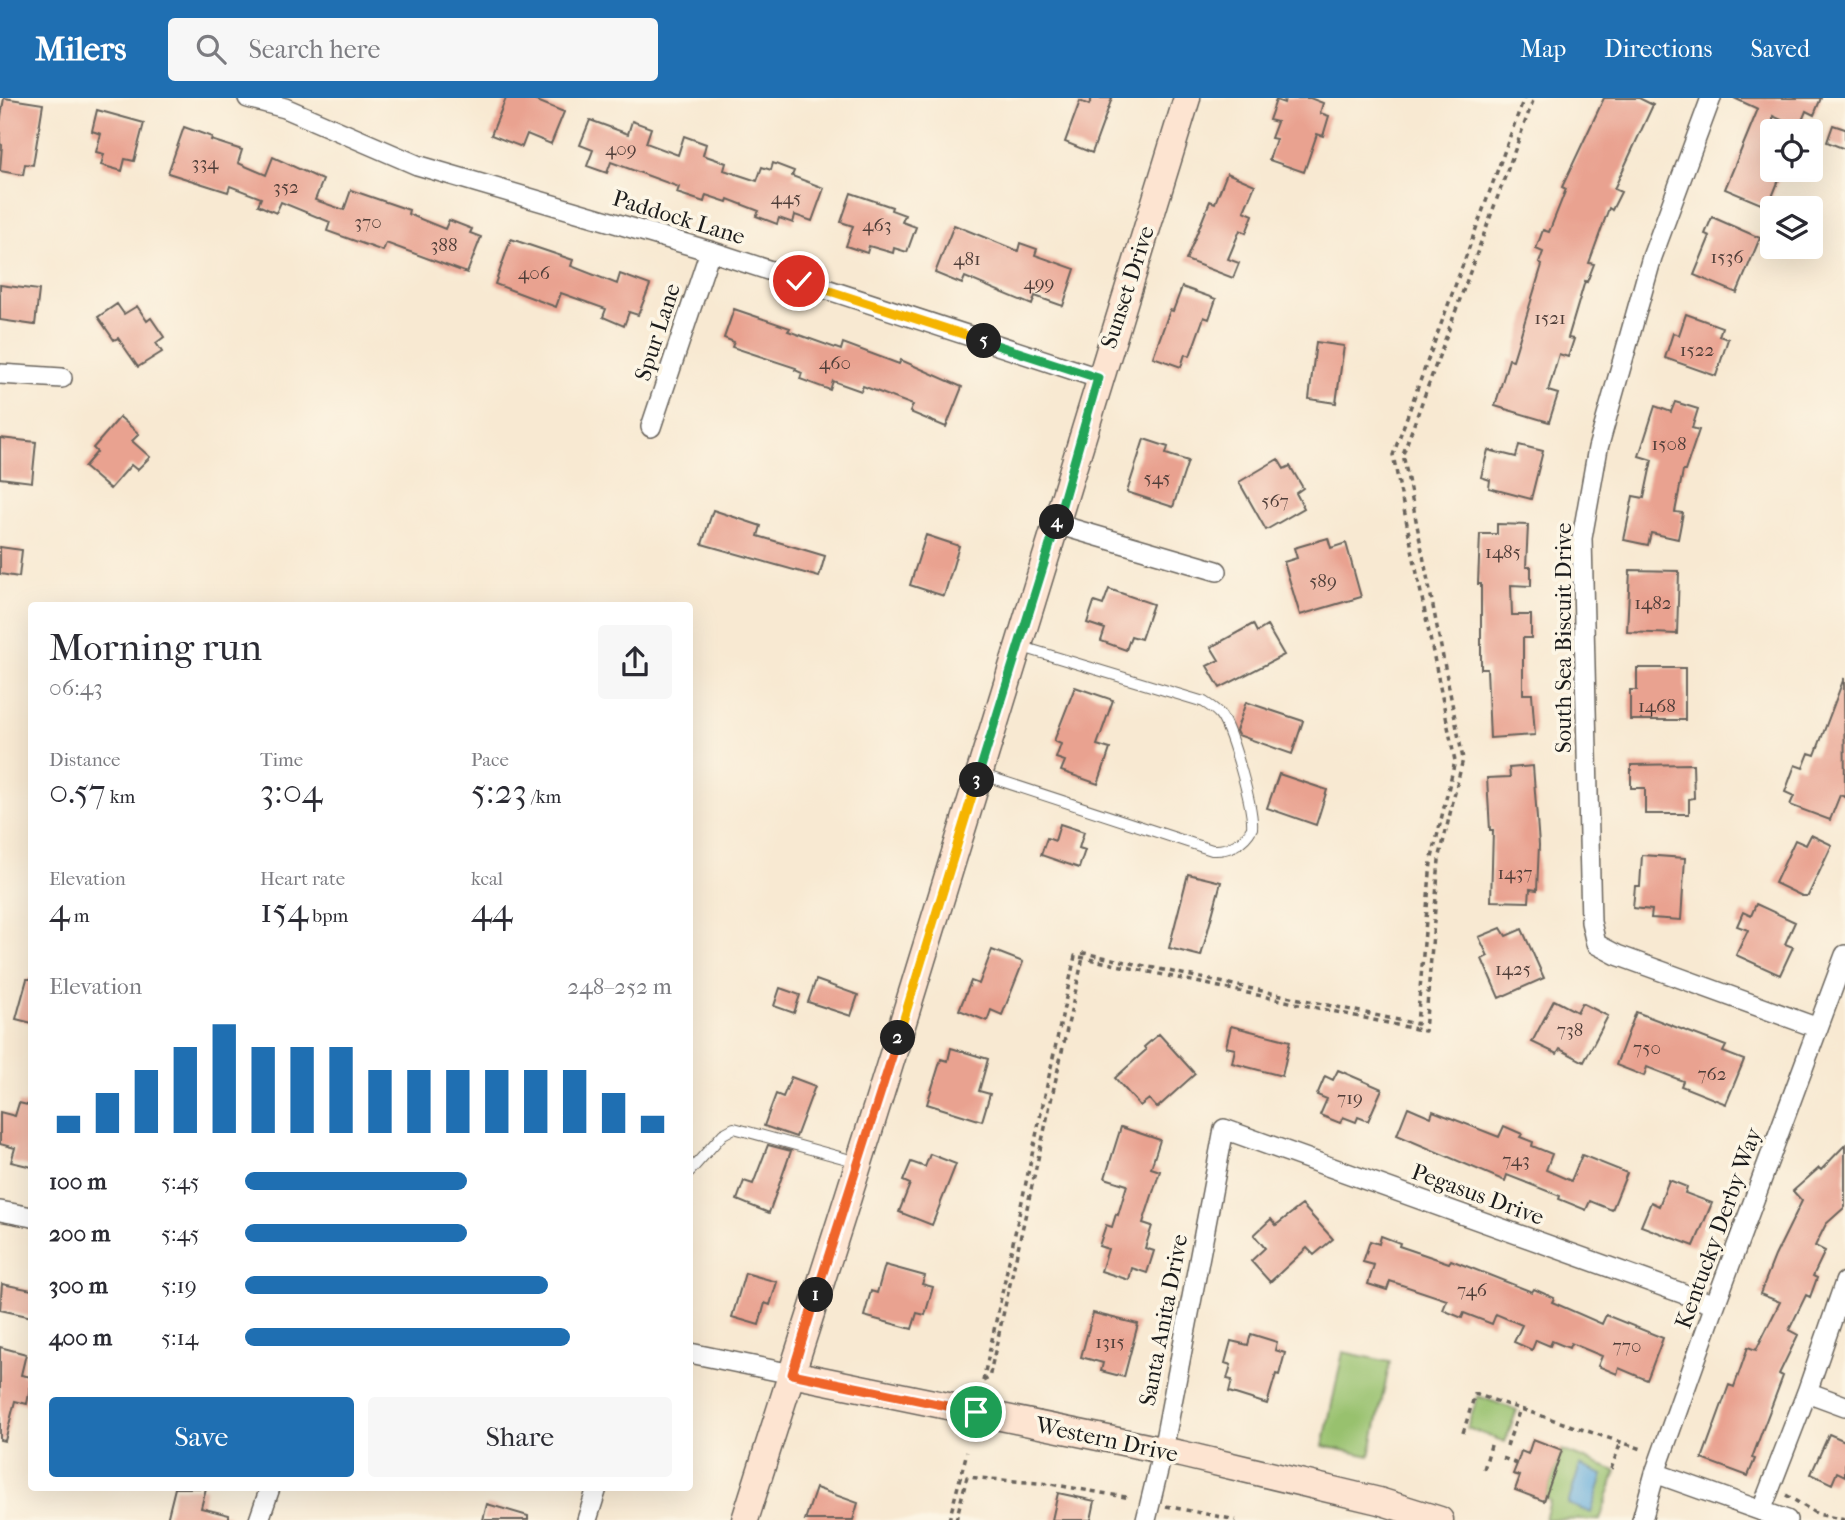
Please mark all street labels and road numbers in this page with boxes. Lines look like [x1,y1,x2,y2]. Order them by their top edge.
street label: Paddock Lane [609,185,748,250]
street label: Sunset Drive [1095,222,1160,352]
street label: Spur Lane [629,280,686,384]
street label: South Sea Biscuit Drive [1550,523,1577,753]
street label: Kentucky Derby Way [1670,1123,1768,1332]
street label: Pegasus Drive [1408,1158,1548,1231]
street label: Santa Anita Drive [1134,1232,1193,1408]
street label: Western Drive [1032,1411,1181,1468]

